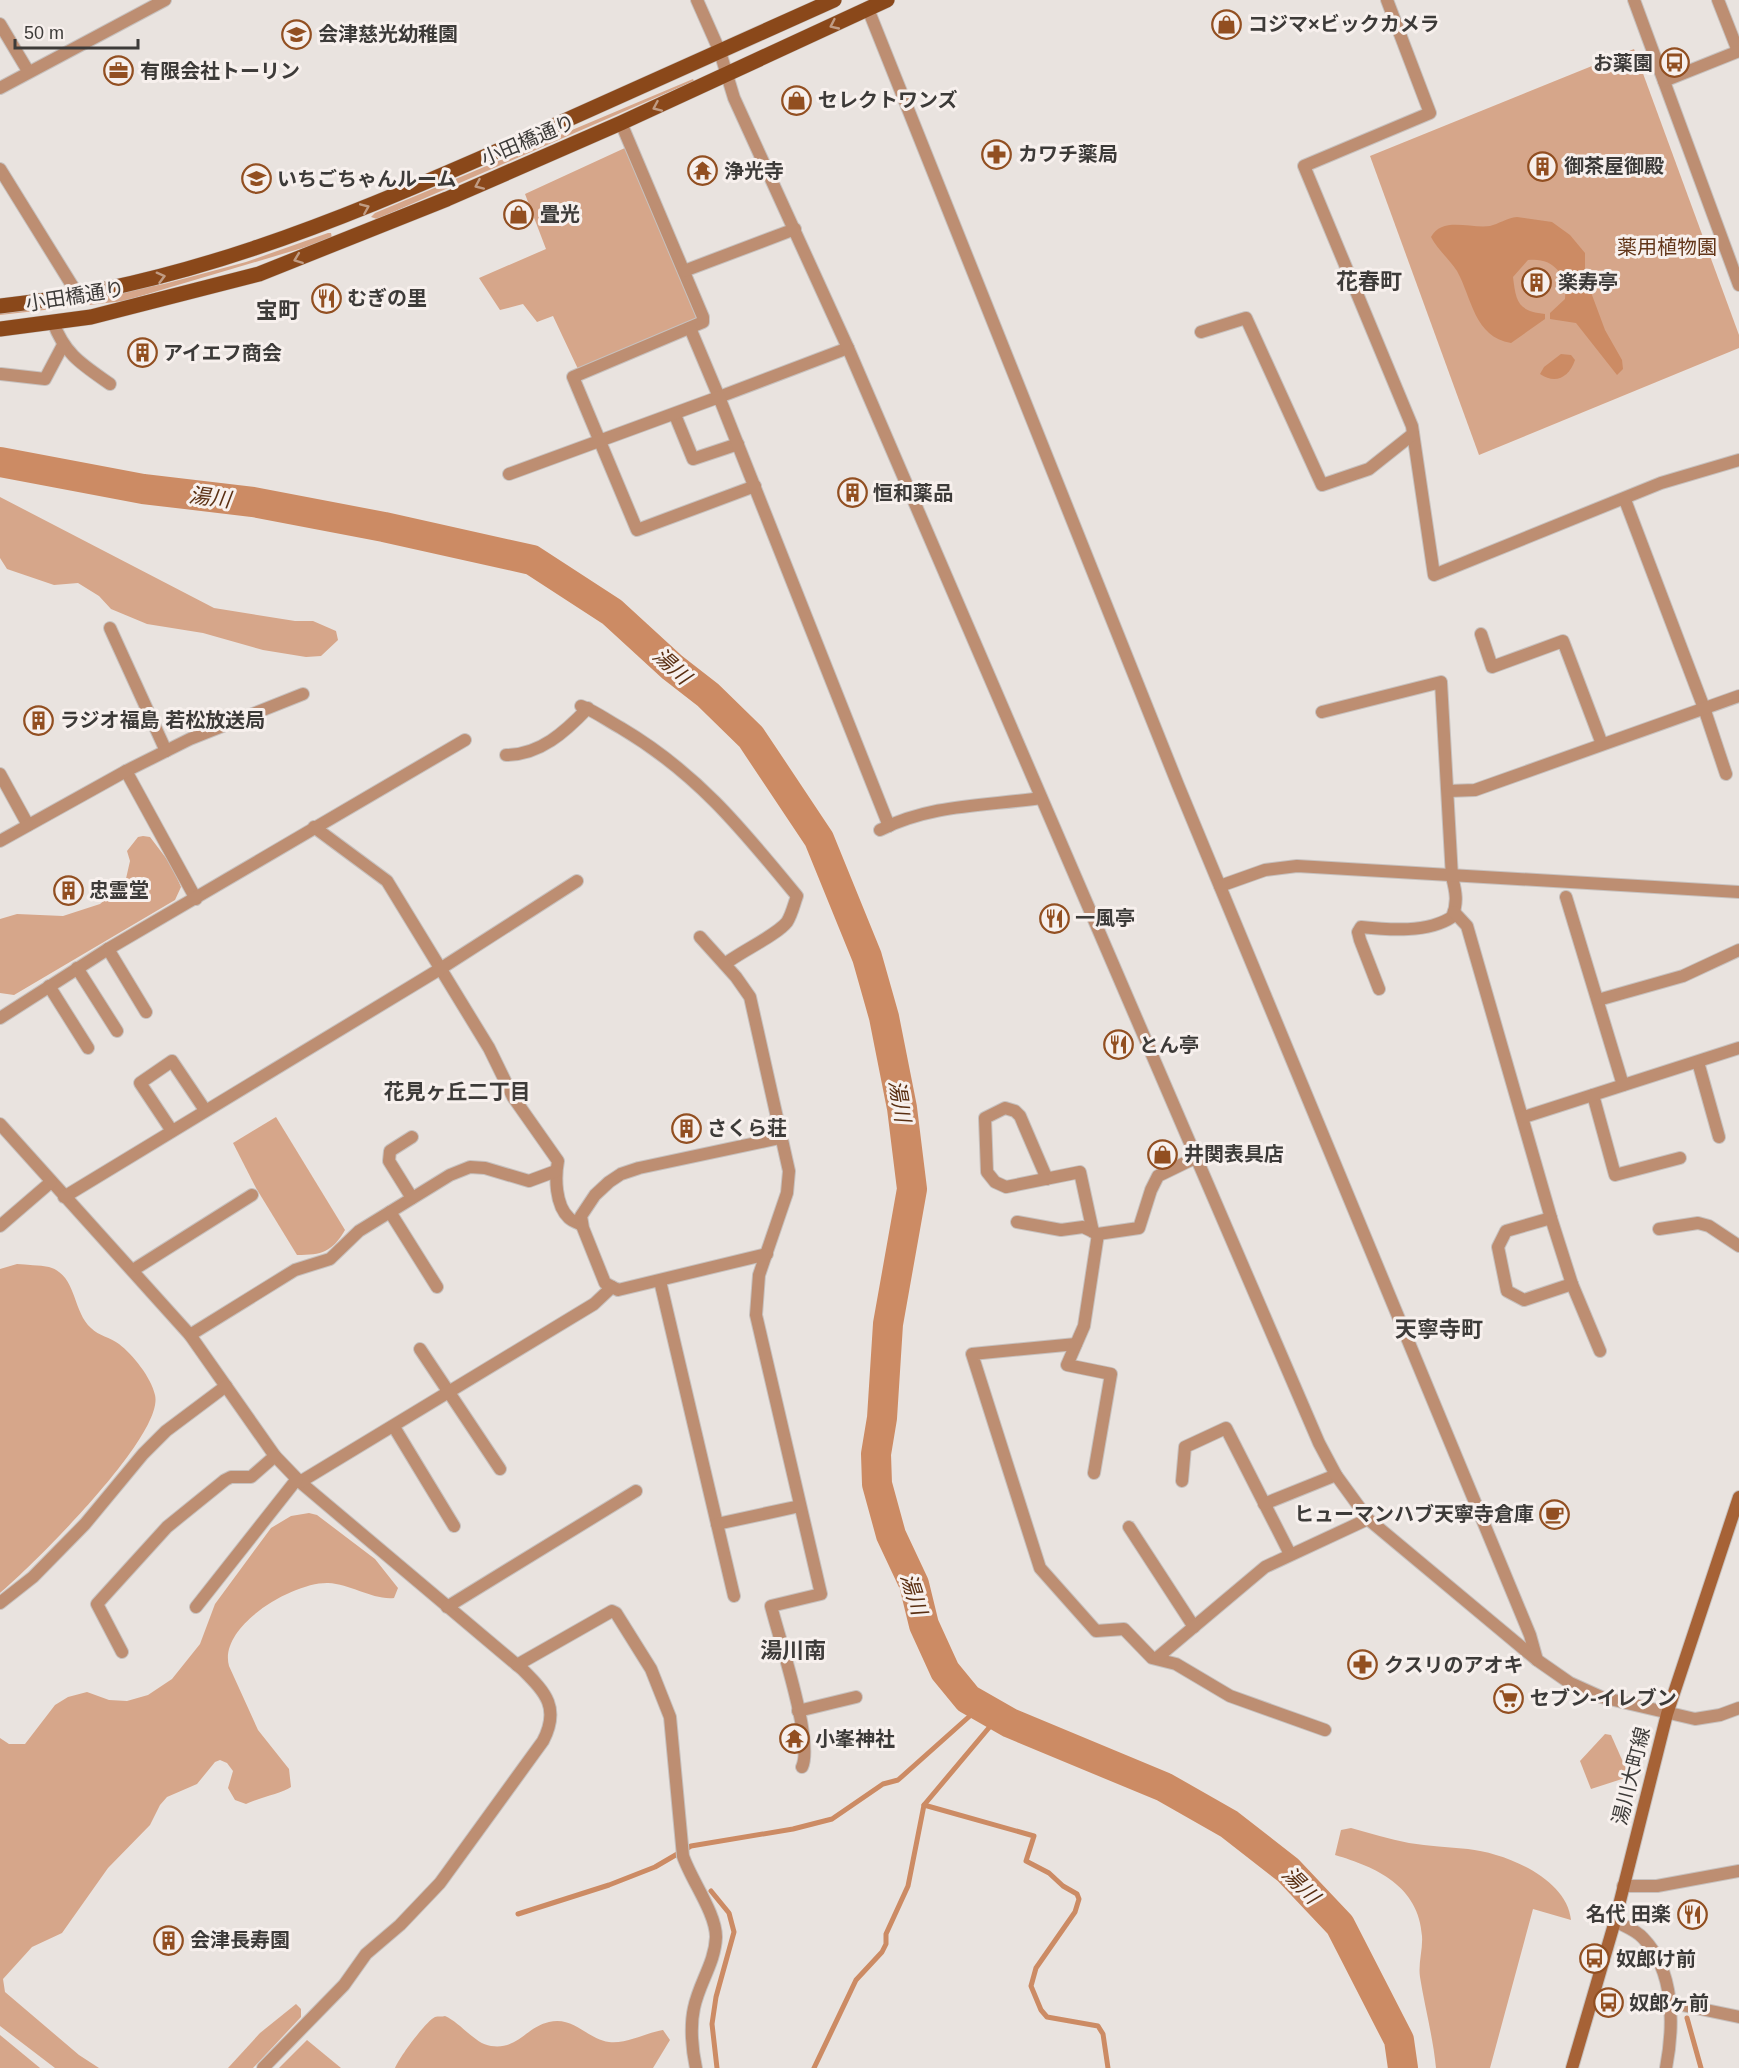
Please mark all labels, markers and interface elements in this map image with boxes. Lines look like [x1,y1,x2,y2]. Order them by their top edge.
shop icon: コジマ×ビックカメラ [1211,8,1243,40]
scale bar [15,12,138,50]
place label: コジマ×ビックカメラ [1248,13,1440,35]
one-way arrow [830,17,841,29]
school or university icon: 会津慈光幼稚園 [281,18,313,50]
text: 50 m [24,23,64,43]
place label: 会津慈光幼稚園 [318,23,458,45]
bus stop icon: お薬園 [1658,47,1690,79]
place label: お薬園 [1593,52,1653,74]
office icon: 有限会社トーリン [103,55,135,87]
place label: 有限会社トーリン [140,60,300,82]
shop icon: セレクトワンズ [781,84,813,116]
place label: セレクトワンズ [818,89,958,111]
one-way arrow [653,100,664,112]
street label: 小田橋通り [478,110,578,170]
pharmacy icon: カワチ薬局 [981,138,1013,170]
place label: カワチ薬局 [1018,143,1118,165]
building icon: 御茶屋御殿 [1527,150,1559,182]
temple icon: 浄光寺 [687,155,719,187]
place label: 御茶屋御殿 [1564,155,1664,177]
place label: 浄光寺 [724,160,784,182]
school or university icon: いちごちゃんルーム [240,163,272,195]
place label: いちごちゃんルーム [277,168,456,190]
one-way arrow [474,178,485,190]
shop icon: 畳光 [503,198,535,230]
one-way arrow [359,203,370,215]
place label: 畳光 [540,203,580,225]
park label: 薬用植物園 [1617,236,1717,258]
one-way arrow [293,251,304,264]
building icon: 楽寿亭 [1521,266,1553,298]
district label: 花春町 [1336,269,1402,294]
place label: 楽寿亭 [1558,271,1618,293]
one-way arrow [155,272,166,284]
street label: 小田橋通り [24,277,126,315]
restaurant icon: むぎの里 [310,282,342,314]
place label: むぎの里 [347,287,427,309]
district label: 宝町 [256,298,300,323]
building icon: アイエフ商会 [126,337,158,369]
place label: アイエフ商会 [163,342,282,364]
building icon: 恒和薬品 [836,477,868,509]
place label: 恒和薬品 [873,482,953,504]
water label: 湯川 [188,483,234,511]
water label: 湯川 [649,643,697,690]
building icon: ラジオ福島 若松放送局 [23,704,55,736]
place label: ラジオ福島 若松放送局 [60,709,265,731]
building icon: 忠霊堂 [52,874,84,906]
place label: 忠霊堂 [89,879,149,901]
restaurant icon: 一風亭 [1038,902,1070,934]
place label: 一風亭 [1075,907,1135,929]
restaurant icon: とん亭 [1102,1029,1134,1061]
place label: とん亭 [1139,1034,1199,1056]
water label: 湯川 [885,1078,915,1126]
district label: 花見ヶ丘二丁目 [384,1080,531,1103]
building icon: さくら荘 [670,1112,702,1144]
place label: さくら荘 [707,1117,787,1139]
shop icon: 井関表具店 [1147,1138,1179,1170]
place label: 井関表具店 [1184,1143,1284,1165]
district label: 天寧寺町 [1395,1317,1483,1342]
cafe icon: ヒューマンハブ天寧寺倉庫 [1539,1498,1571,1530]
place label: ヒューマンハブ天寧寺倉庫 [1294,1503,1534,1525]
water label: 湯川 [897,1570,932,1619]
district label: 湯川南 [760,1638,826,1663]
pharmacy icon: クスリのアオキ [1347,1649,1379,1681]
place label: クスリのアオキ [1384,1654,1523,1676]
supermarket icon: セブン-イレブン [1493,1682,1525,1714]
place label: セブン-イレブン [1530,1687,1677,1709]
temple icon: 小峯神社 [778,1723,810,1755]
street label: 湯川大町線 [1608,1725,1654,1827]
place label: 小峯神社 [815,1728,895,1750]
water label: 湯川 [1278,1862,1325,1909]
restaurant icon: 名代 田楽 [1676,1898,1708,1930]
place label: 名代 田楽 [1585,1903,1671,1925]
building icon: 会津長寿園 [153,1924,185,1956]
place label: 会津長寿園 [190,1929,290,1951]
bus stop icon: 奴郎け前 [1579,1943,1611,1975]
place label: 奴郎け前 [1616,1948,1696,1970]
bus stop icon: 奴郎ヶ前 [1592,1987,1624,2019]
place label: 奴郎ヶ前 [1629,1992,1709,2014]

